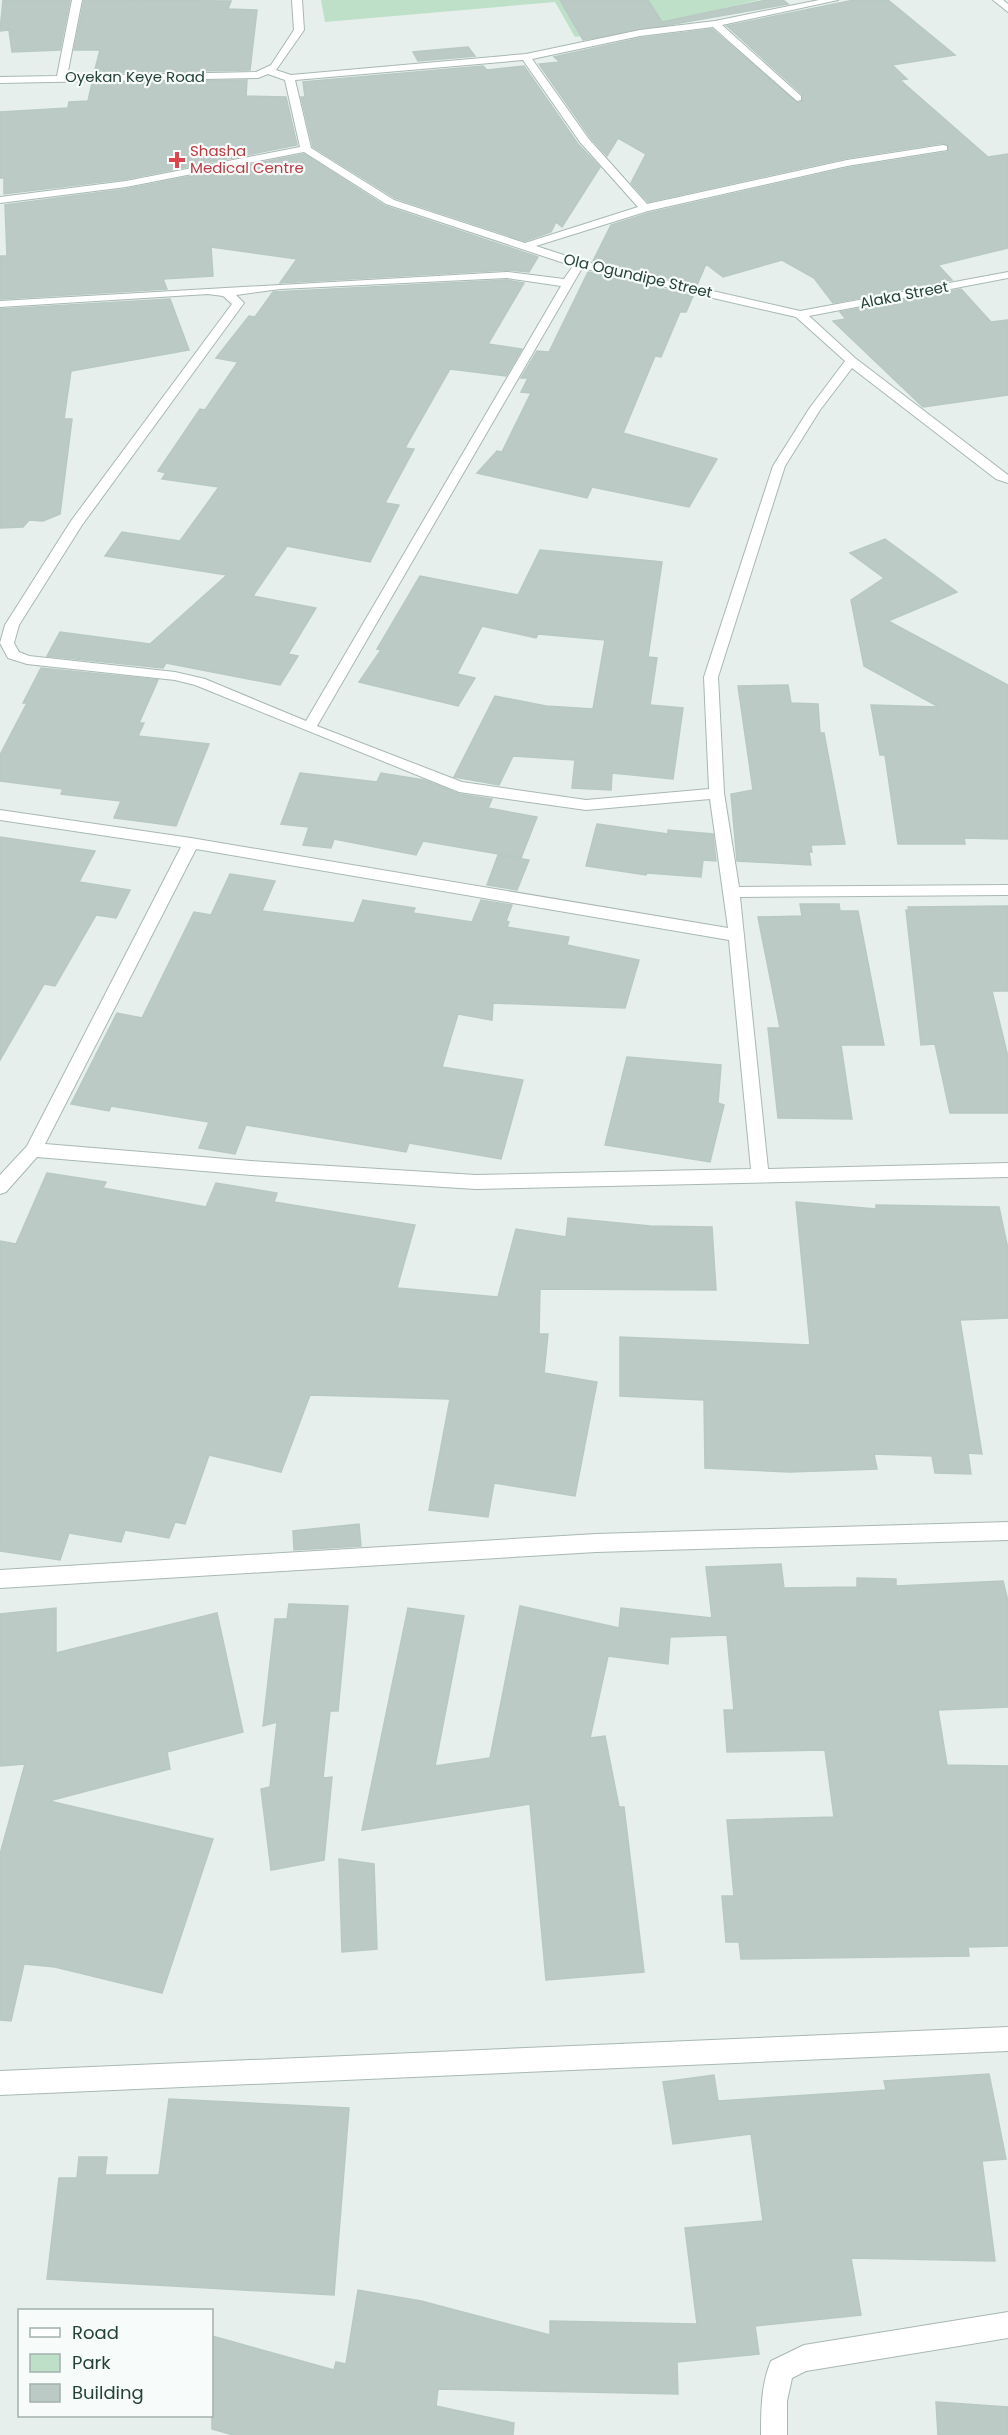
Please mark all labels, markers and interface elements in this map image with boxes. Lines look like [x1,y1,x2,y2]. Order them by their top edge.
street label: Oyekan Keye Road [65,66,205,87]
place label: Shasha Medical Centre [190,140,304,178]
marker: Shasha Medical Centre [168,151,186,169]
street label: Ola Ogundipe Street [562,248,715,303]
street label: Alaka Street [858,276,950,313]
legend [18,2309,213,2417]
text: Road [72,2320,119,2345]
text: Park [72,2350,111,2375]
text: Building [72,2380,144,2405]

